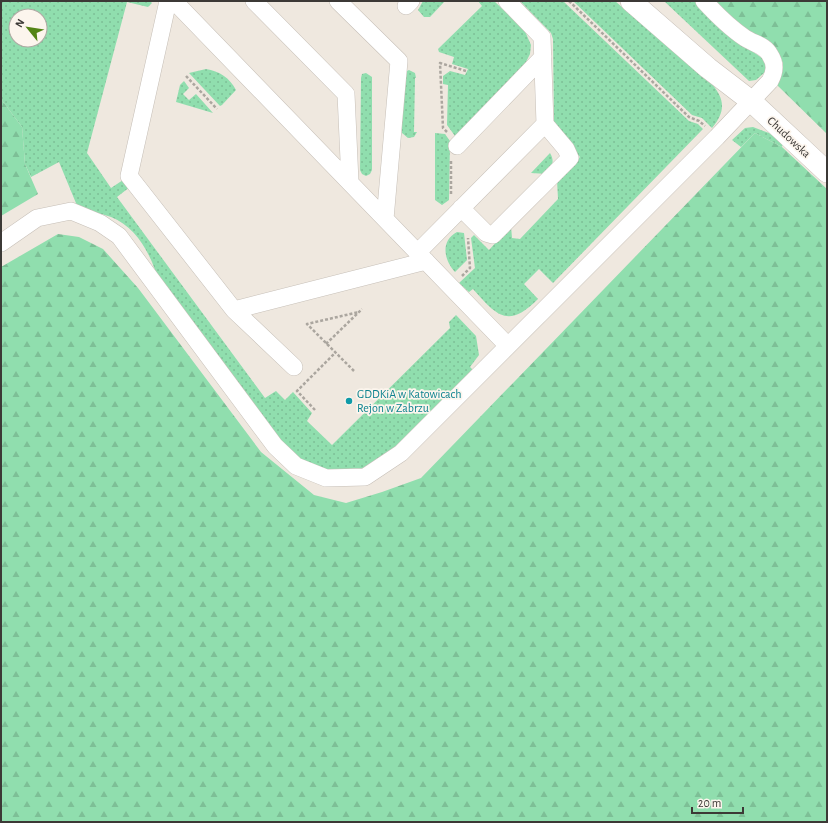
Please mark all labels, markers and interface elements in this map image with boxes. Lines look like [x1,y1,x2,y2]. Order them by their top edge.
north arrow [8,8,48,48]
text: N [13,17,26,29]
street label: Chudowska [765,114,813,160]
place label: GDDKiA w Katowicach Rejon w Zabrzu [357,388,461,415]
marker: GDDKiA w Katowicach Rejon w Zabrzu [344,396,354,406]
scale bar [692,789,743,815]
text: 20 m [698,797,721,809]

